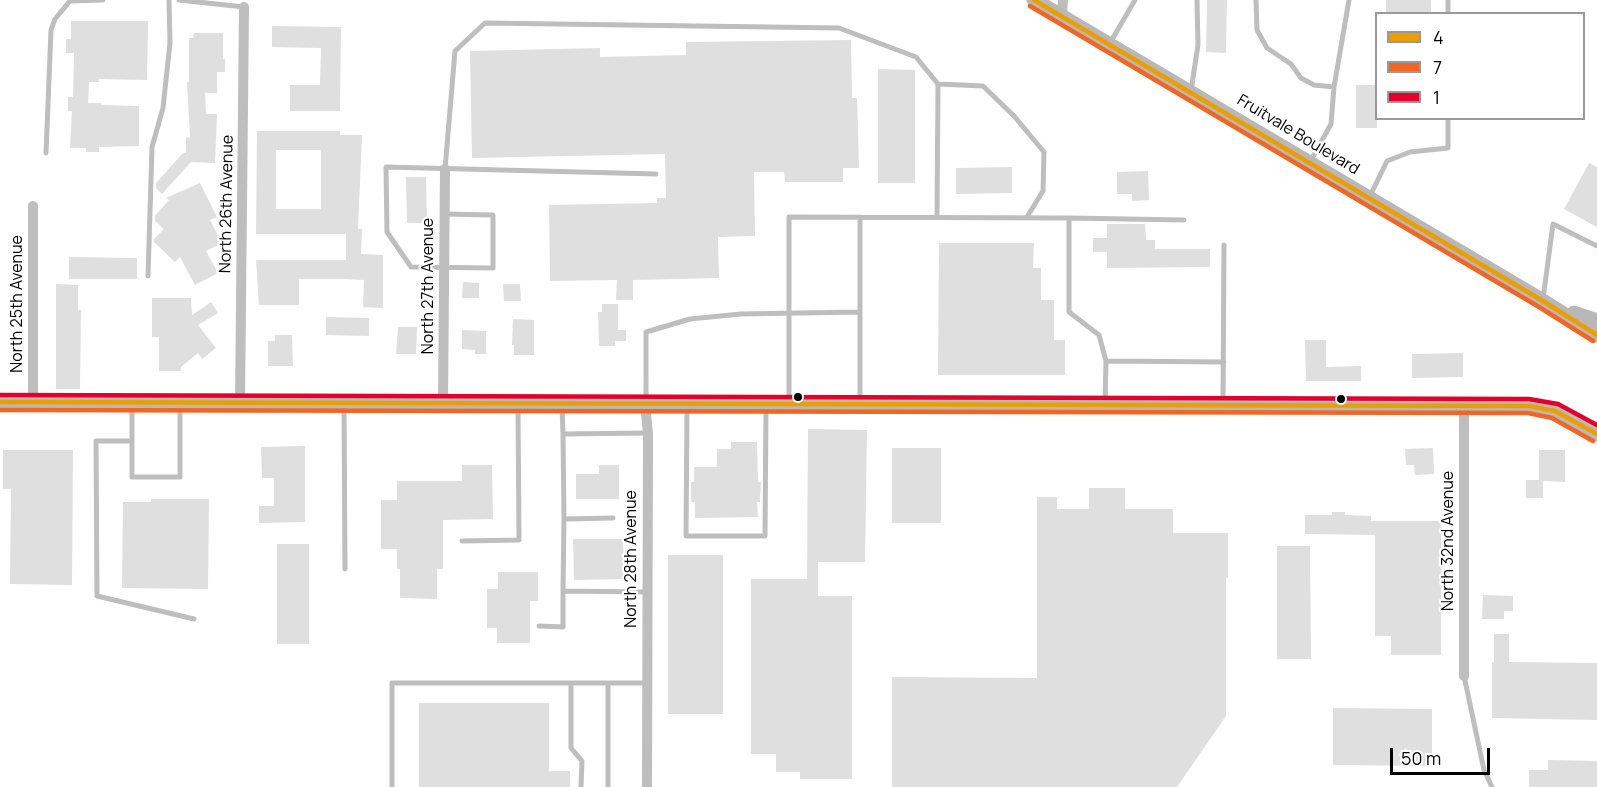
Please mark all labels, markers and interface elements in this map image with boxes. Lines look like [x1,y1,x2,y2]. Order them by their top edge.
legend [1375,12,1585,120]
text: 4 [1433,25,1444,49]
text: 7 [1433,55,1442,79]
text: 1 [1433,85,1440,109]
street label: Fruitvale Boulevard [1233,91,1363,179]
street label: North 26th Avenue [216,135,238,273]
street label: North 27th Avenue [419,218,439,354]
street label: North 25th Avenue [8,235,28,373]
unlabelled marker [792,391,804,403]
unlabelled marker [1335,393,1347,405]
street label: North 32nd Avenue [1439,471,1459,611]
street label: North 28th Avenue [622,490,642,628]
scale bar [1393,736,1494,774]
text: 50 m [1401,746,1441,770]

